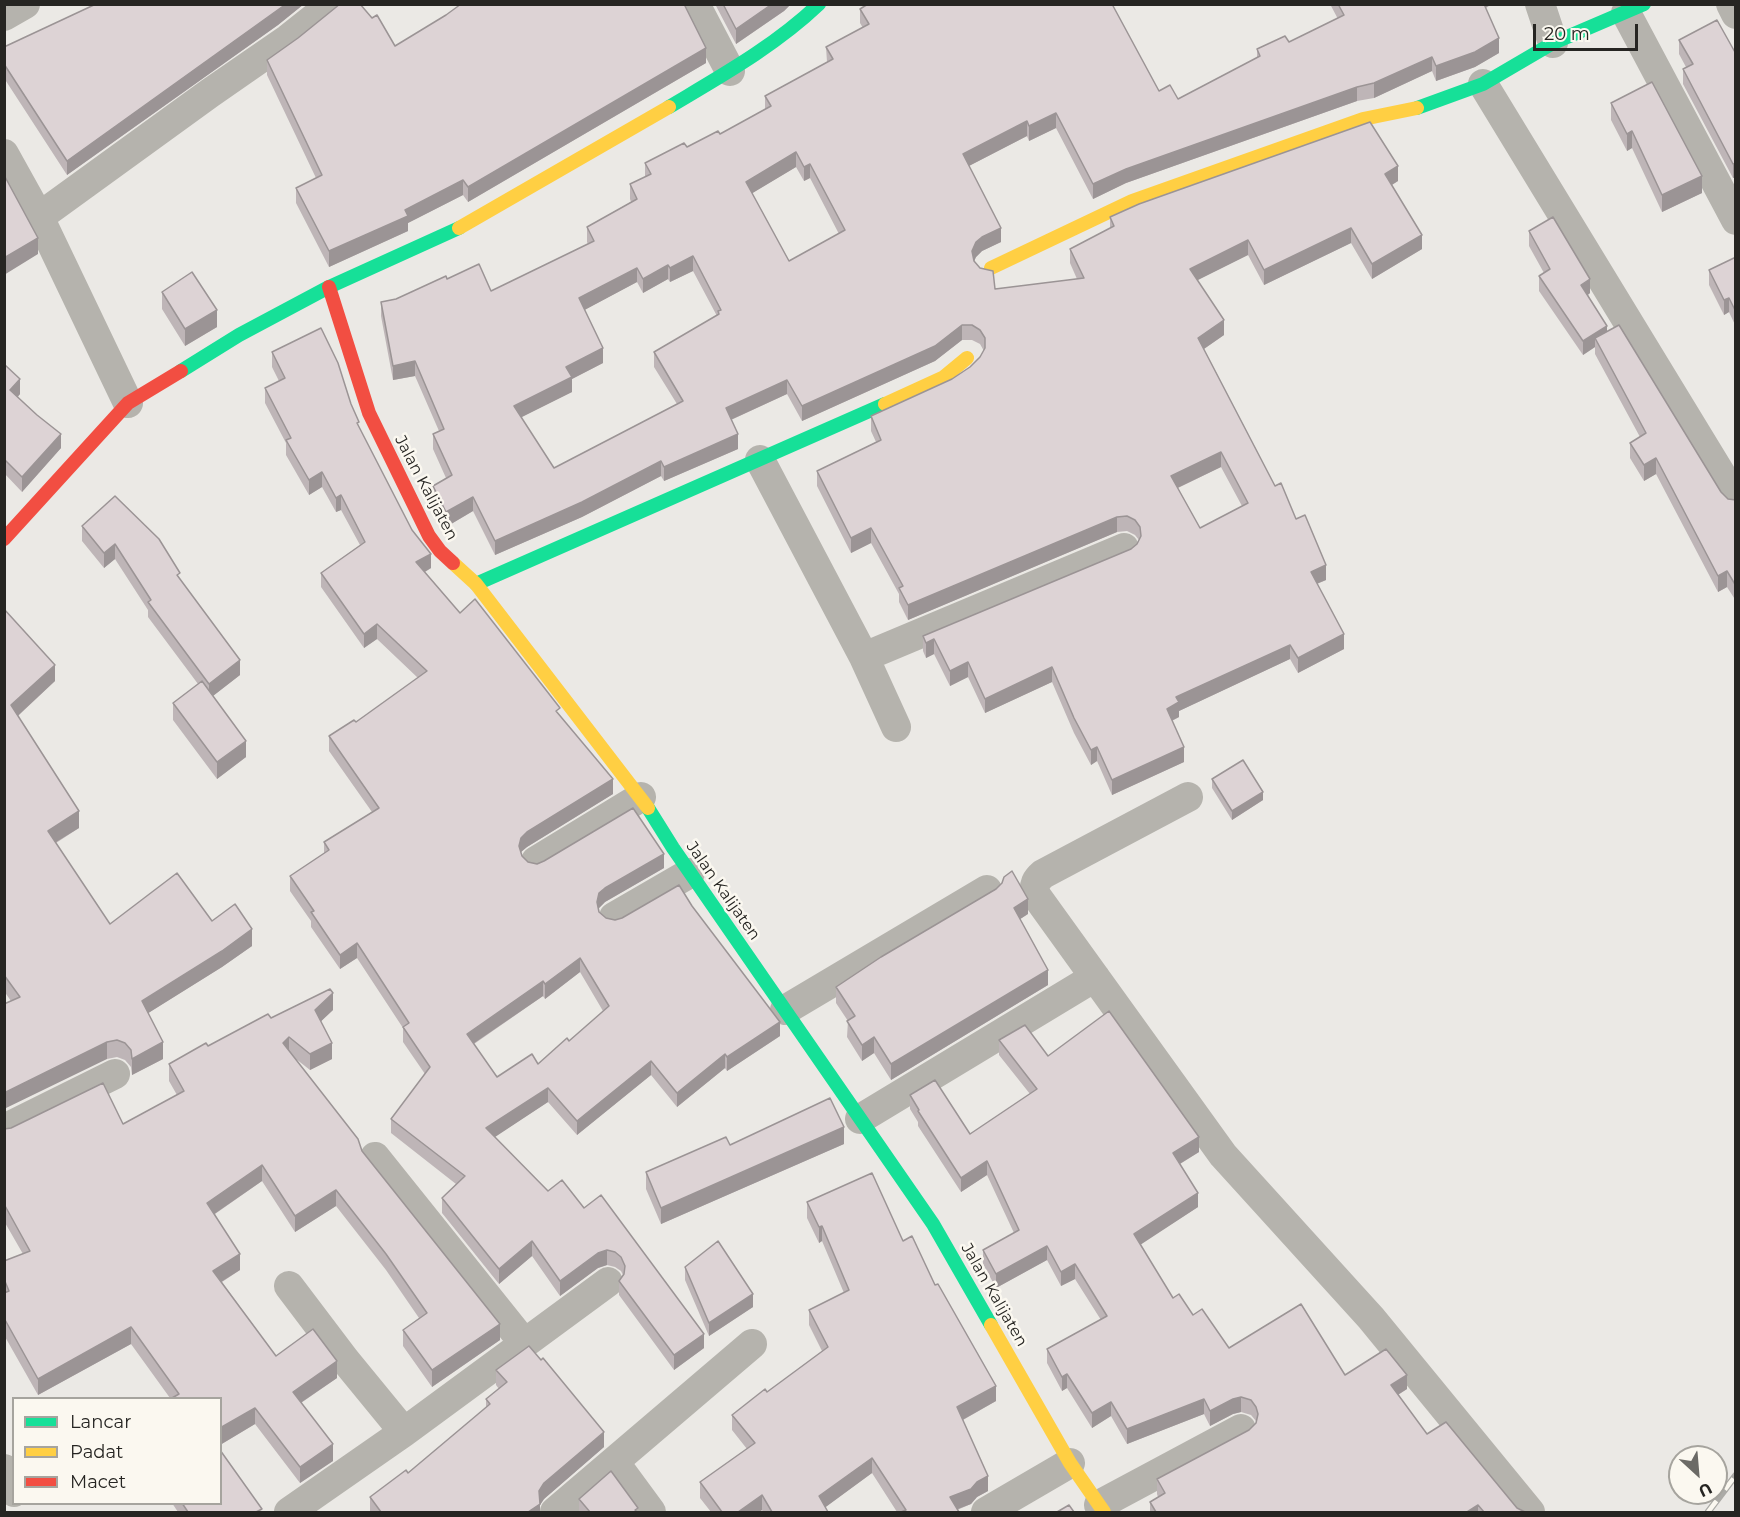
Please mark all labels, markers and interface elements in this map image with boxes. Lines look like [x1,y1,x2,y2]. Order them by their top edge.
scale bar [1536,12,1641,50]
text: 20 m [1544,23,1590,45]
street label: Jalan Kalijaten [390,432,462,544]
street label: Jalan Kalijaten [682,838,764,944]
street label: Jalan Kalijaten [957,1240,1031,1350]
legend [12,1397,222,1505]
text: Lancar [70,1411,131,1433]
text: Padat [70,1441,123,1463]
north arrow [1668,1445,1728,1505]
text: Macet [70,1471,126,1493]
text: U [1695,1479,1715,1501]

